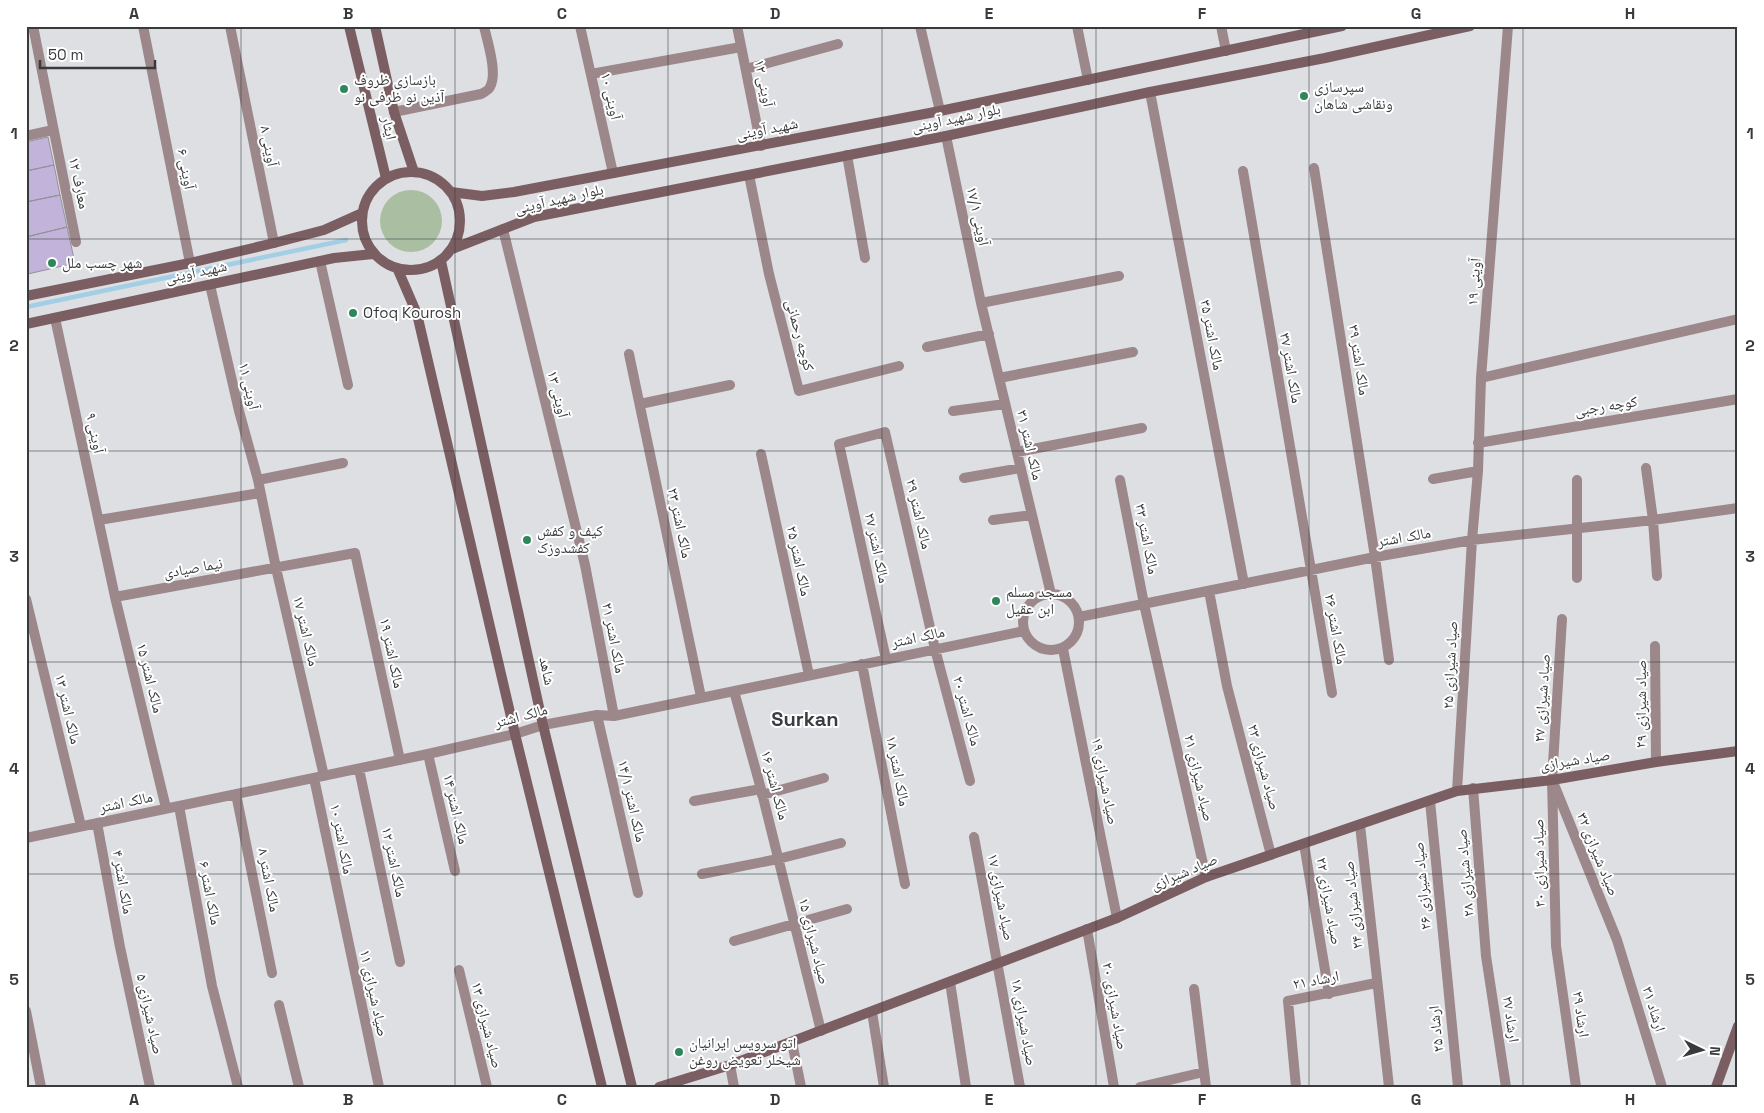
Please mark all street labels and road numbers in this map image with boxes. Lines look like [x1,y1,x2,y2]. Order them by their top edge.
street label: ۱۲ آوینی [750,58,779,110]
street label: ۱۰ آوینی [596,70,626,123]
street label: بلوار شهید آوینی [910,99,1002,137]
street label: ایثار [377,113,401,142]
street label: شهید آوینی [734,113,800,145]
street label: ۸ آوینی [255,124,283,169]
street label: ۶ آوینی [172,147,200,192]
street label: معارف ۱۲ [65,155,94,211]
street label: بلوار شهید آوینی [513,179,605,219]
street label: آوینی ۱۷/۱ [962,185,994,249]
street label: شهید آوینی [163,256,229,288]
street label: آوینی ۱۹ [1462,256,1486,307]
street label: کوچه رحمانی [781,297,819,373]
street label: مالک اشتر ۳۵ [1196,298,1229,372]
street label: مالک اشتر ۳۹ [1345,323,1374,397]
street label: مالک اشتر ۳۷ [1276,331,1307,405]
street label: ۱۱ آوینی [234,360,264,413]
street label: آوینی ۱۳ [543,368,574,421]
street label: کوچه رجبی [1573,391,1639,421]
street label: مالک اشتر ۳۱ [1013,408,1048,482]
street label: ۹ آوینی [81,411,109,456]
street label: مالک اشتر ۲۹ [902,477,937,551]
street label: مالک اشتر ۲۳ [664,486,697,560]
street label: مالک اشتر ۳۳ [1131,502,1164,576]
street label: مالک اشتر ۲۷ [861,511,894,585]
street label: مالک اشتر [1375,522,1432,551]
street label: مالک اشتر ۲۵ [783,524,816,598]
street label: نیما صیادی [162,553,224,583]
street label: مالک اشتر ۲۶ [1321,592,1352,666]
street label: مالک اشتر ۱۷ [289,594,324,668]
street label: مالک اشتر ۲۱ [598,601,631,675]
street label: مالک اشتر ۱۹ [376,616,409,690]
street label: صیاد شیرازی ۲۵ [1438,620,1462,710]
street label: مالک اشتر [888,622,947,652]
street label: مالک اشتر ۱۵ [133,641,168,715]
street label: صیاد شیرازی ۲۷ [1529,653,1555,743]
street label: شاهد [535,655,560,687]
street label: صیاد شیرازی ۲۹ [1631,660,1651,748]
street label: مالک اشتر ۱۳ [51,672,86,746]
street label: مالک اشتر ۲۰ [949,674,986,748]
street label: مالک اشتر [491,699,550,732]
street label: صیاد شیرازی ۲۳ [1243,722,1285,812]
street label: صیاد شیرازی ۲۱ [1179,733,1219,823]
street label: مالک اشتر ۱۸ [882,734,915,808]
street label: صیاد شیرازی ۱۹ [1087,736,1123,826]
street label: صیاد شیرازی [1538,745,1612,775]
street label: مالک اشتر ۱۶ [757,748,794,822]
street label: مالک اشتر ۱۴/۱ [614,758,651,844]
street label: مالک اشتر ۱۴ [439,772,474,846]
street label: مالک اشتر [96,787,155,817]
street label: مالک اشتر ۱۰ [326,802,359,876]
street label: صیاد شیرازی ۳۲ [1572,809,1624,899]
street label: صیاد شیرازی ۳۰ [1528,819,1550,907]
street label: مالک اشتر ۱۲ [378,825,411,899]
street label: صیاد شیرازی ۲۸ [1451,828,1479,918]
street label: صیاد شیرازی ۲۶ [1408,841,1436,931]
street label: مالک اشتر ۸ [254,846,285,914]
street label: مالک اشتر ۴ [109,848,139,916]
street label: صیاد شیرازی [1147,849,1221,895]
street label: صیاد شیرازی ۱۷ [983,852,1019,942]
street label: صیاد شیرازی ۲۲ [1311,856,1347,946]
street label: مالک اشتر ۶ [195,859,226,927]
street label: صیاد شیرازی ۲۴ [1338,860,1368,950]
street label: صیاد شیرازی ۱۵ [794,896,834,986]
street label: صیاد شیرازی ۱۱ [355,948,393,1038]
street label: صیاد شیرازی ۲۰ [1097,961,1133,1051]
street label: ارشاد ۲۱ [1291,966,1341,993]
street label: صیاد شیرازی ۵ [132,972,168,1056]
street label: صیاد شیرازی ۱۸ [1006,977,1042,1067]
street label: صیاد شیرازی ۱۳ [467,980,507,1070]
street label: ارشاد ۳۱ [1639,984,1670,1034]
street label: ارشاد ۲۹ [1569,990,1594,1038]
street label: ارشاد ۲۷ [1499,995,1524,1043]
street label: ارشاد ۲۵ [1424,1005,1447,1053]

